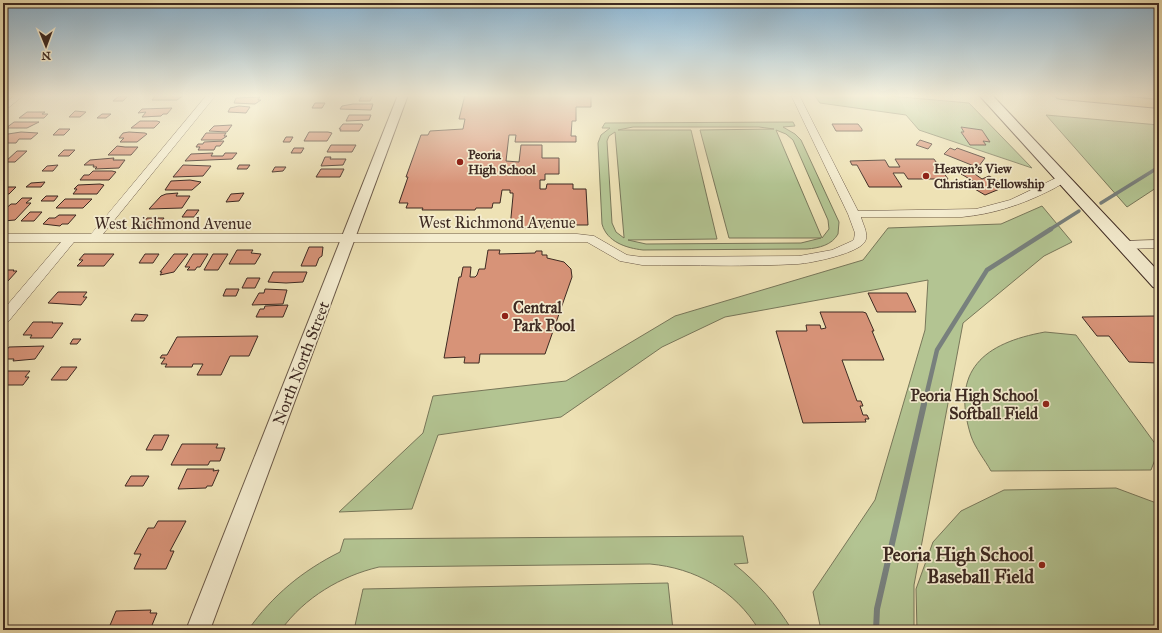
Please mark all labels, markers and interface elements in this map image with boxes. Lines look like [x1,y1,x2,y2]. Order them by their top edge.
north arrow [26,26,66,66]
text: N [41,49,51,62]
place label: Peoria High School [468,147,536,178]
marker: Peoria High School [455,157,465,167]
place label: Heaven's View Christian Fellowship [934,161,1045,192]
marker: Heaven's View Christian Fellowship [921,171,931,181]
street label: West Richmond Avenue [418,213,576,232]
street label: West Richmond Avenue [94,214,252,233]
street label: North North Street [269,298,333,427]
place label: Central Park Pool [513,298,575,335]
marker: Central Park Pool [500,311,510,321]
place label: Peoria High School Softball Field [910,386,1039,423]
marker: Peoria High School Softball Field [1041,399,1051,409]
place label: Peoria High School Baseball Field [882,543,1035,588]
marker: Peoria High School Baseball Field [1037,560,1047,570]

